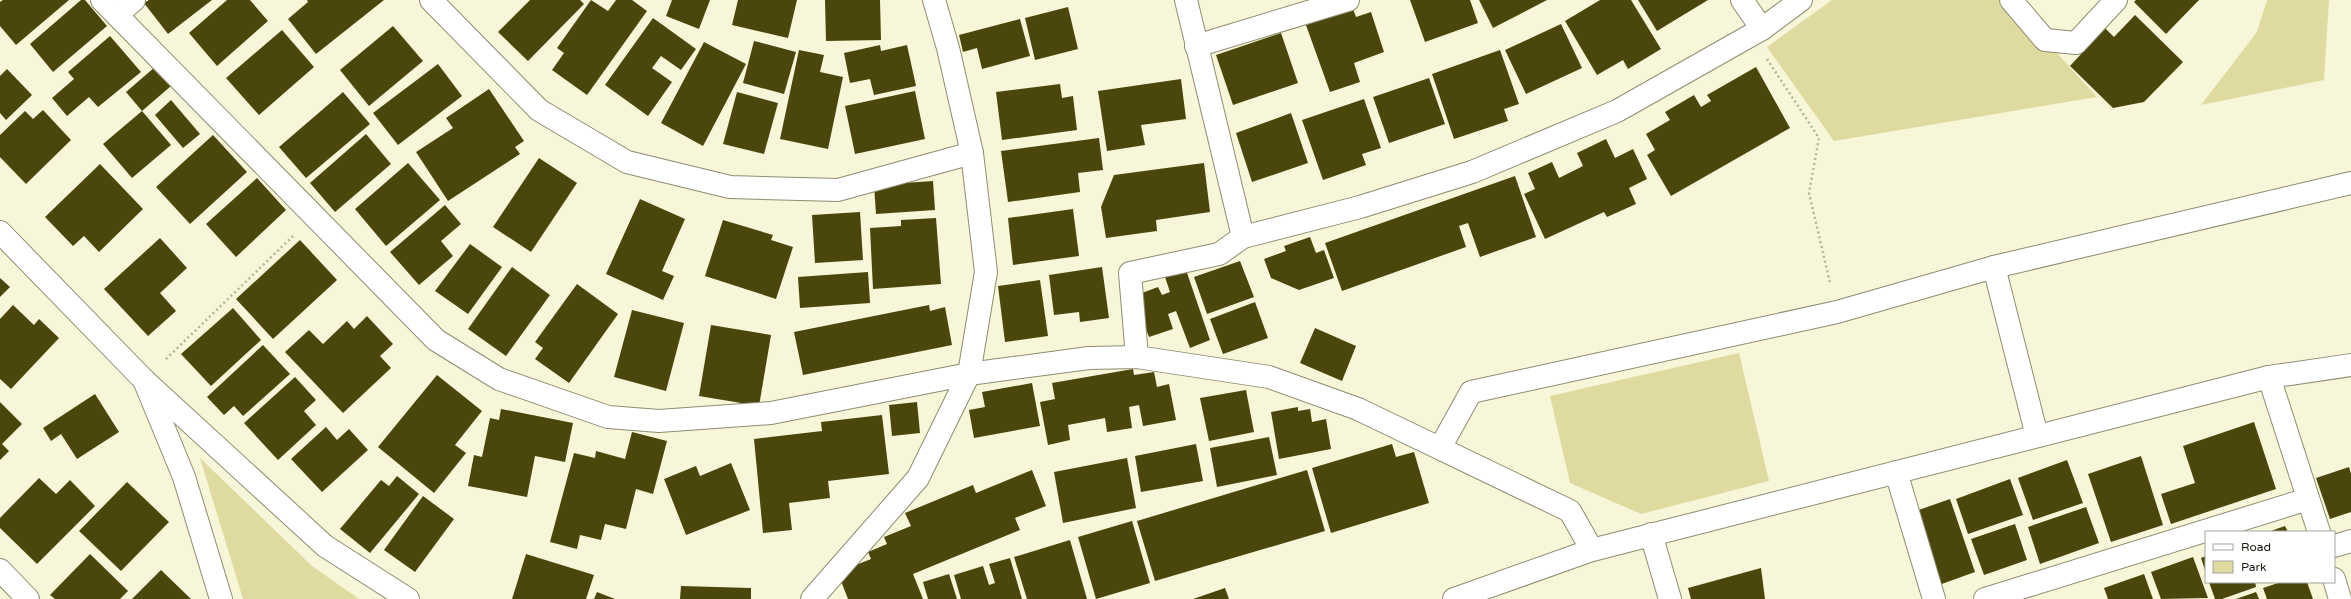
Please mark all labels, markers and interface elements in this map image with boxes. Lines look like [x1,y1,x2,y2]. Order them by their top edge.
legend [2205,531,2335,583]
text: Road [2241,540,2271,554]
text: Park [2241,560,2267,574]

